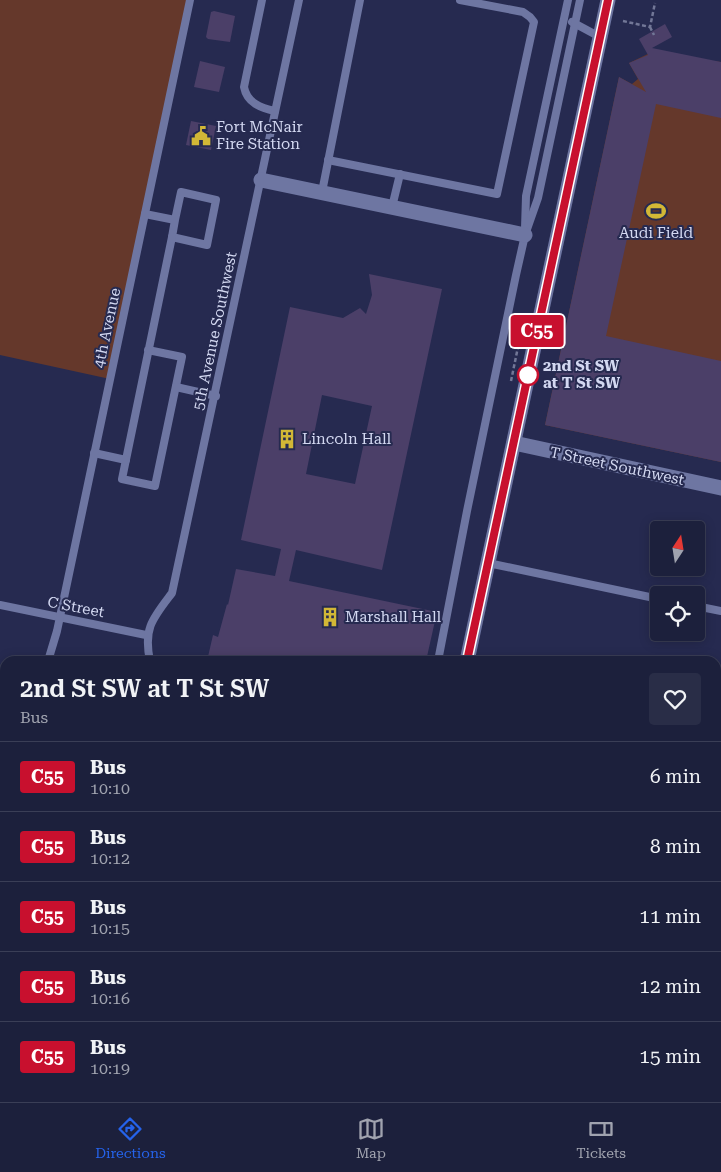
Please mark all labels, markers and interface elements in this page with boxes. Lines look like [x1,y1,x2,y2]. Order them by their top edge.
place label: Fort McNair Fire Station [216,118,303,153]
public building icon: Fort McNair Fire Station [190,125,212,147]
sports icon: Audi Field [645,200,667,222]
place label: Audi Field [619,224,693,242]
street label: 5th Avenue Southwest [189,250,241,412]
street label: 4th Avenue [90,286,124,370]
line badge: C55 [508,315,566,347]
text: C55 [521,320,553,341]
place label: 2nd St SW at T St SW [543,357,621,392]
marker: 2nd St SW at T St SW [517,364,539,386]
building icon: Lincoln Hall [276,428,298,450]
place label: Lincoln Hall [302,430,392,448]
street label: T Street Southwest [548,443,686,489]
north arrow [650,521,705,576]
map controls [650,521,705,641]
button: locate [650,586,705,641]
street label: C Street [46,593,106,621]
building icon: Marshall Hall [319,606,341,628]
place label: Marshall Hall [345,608,442,626]
button: heart [649,673,701,725]
text: 2nd St SW at T St SW [20,675,269,703]
text: Bus [20,708,48,727]
text: Bus [90,756,126,779]
text: 6 min [650,765,701,788]
text: C55 [31,766,64,787]
text: 10:10 [90,779,130,798]
text: Bus [90,826,126,849]
text: 8 min [650,835,701,858]
text: C55 [31,836,64,857]
text: 10:12 [90,849,130,868]
text: Bus [90,896,126,919]
text: 11 min [639,905,701,928]
text: C55 [31,906,64,927]
text: 10:15 [90,919,130,938]
text: Bus [90,966,126,989]
text: 12 min [639,975,701,998]
text: C55 [31,976,64,997]
text: 10:16 [90,989,130,1008]
text: Bus [90,1036,126,1059]
text: 15 min [639,1045,701,1068]
text: C55 [31,1046,64,1067]
text: 10:19 [90,1059,130,1078]
tab: Directions [95,1115,166,1161]
tab: Map [356,1115,386,1161]
tab: Tickets [576,1115,626,1161]

